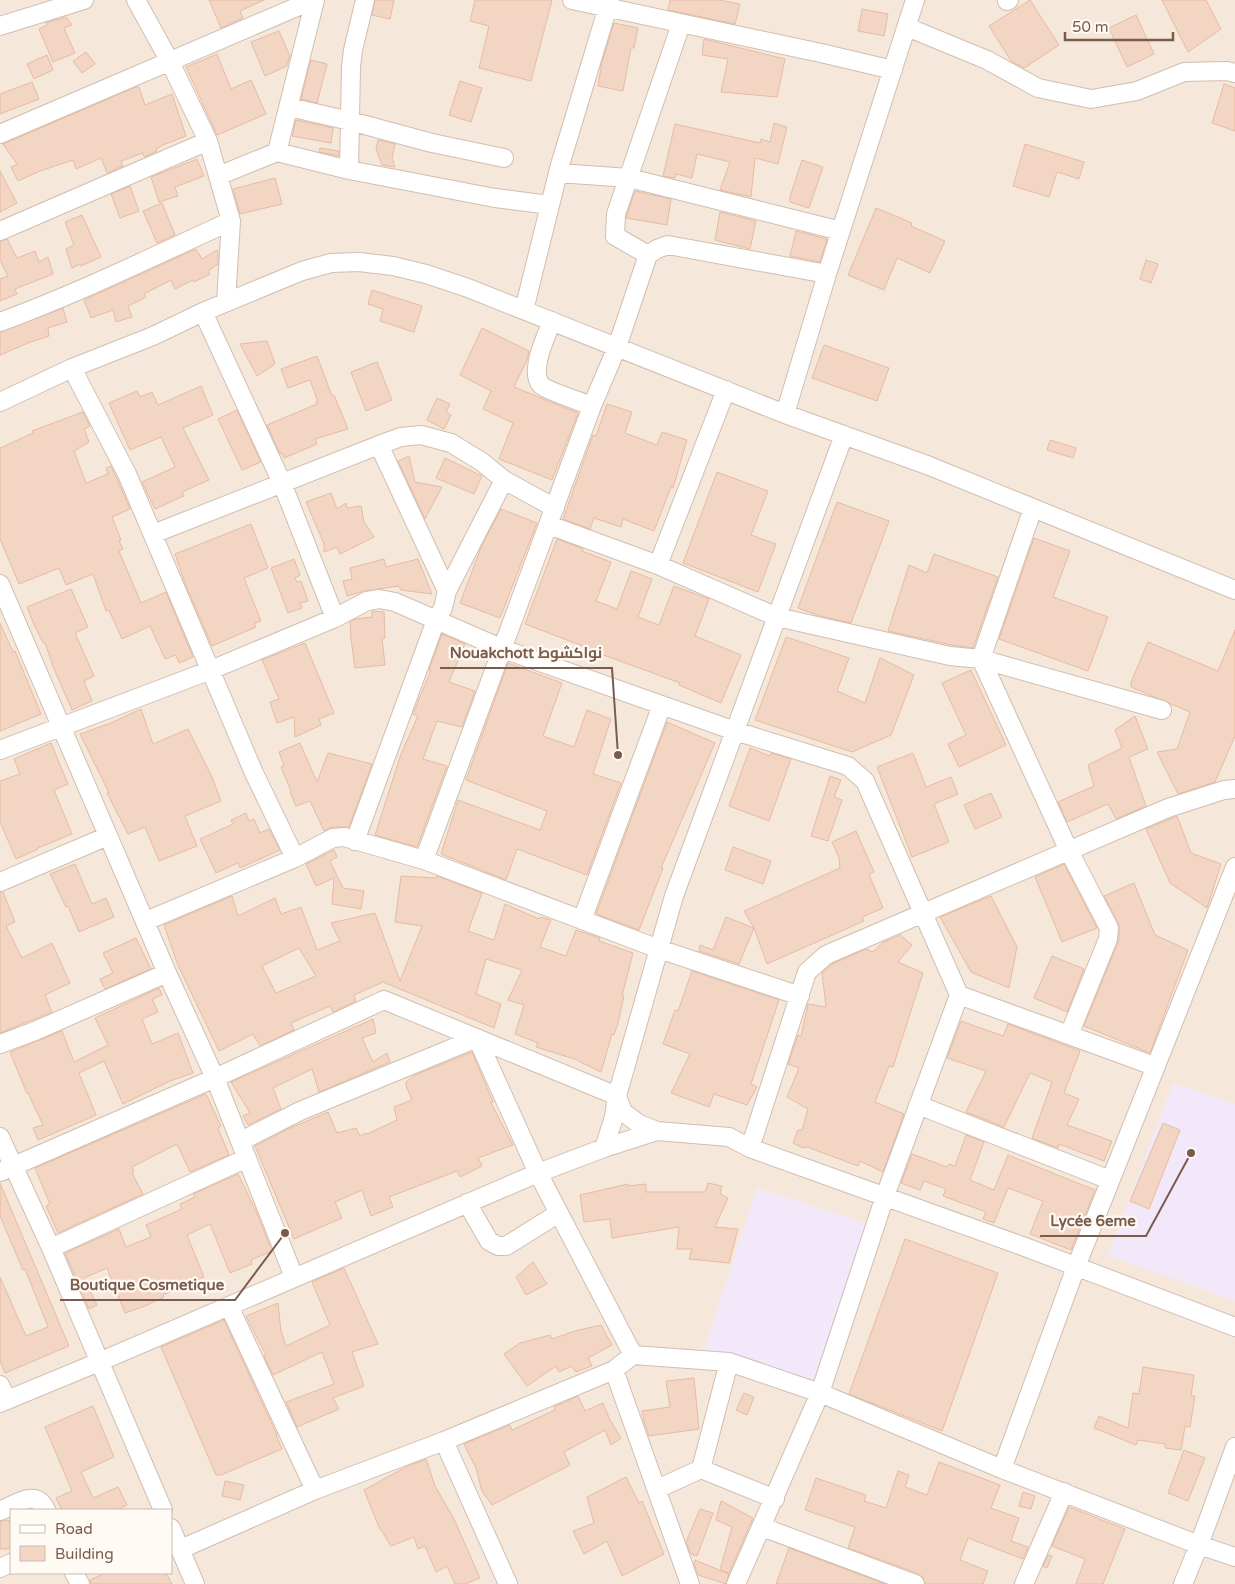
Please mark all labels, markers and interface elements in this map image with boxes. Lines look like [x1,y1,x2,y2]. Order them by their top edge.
scale bar [1065,10,1172,42]
text: 50 m [1072,18,1109,36]
callout: Nouakchott نواكشوط [440,638,612,668]
text: Nouakchott نواكشوط [450,644,602,662]
callout: Lycée 6eme [1040,1206,1146,1236]
text: Lycée 6eme [1050,1212,1136,1231]
callout: Boutique Cosmetique [60,1270,235,1300]
text: Boutique Cosmetique [70,1276,225,1295]
legend [10,1509,172,1574]
text: Road [55,1520,93,1538]
text: Building [55,1545,114,1563]

